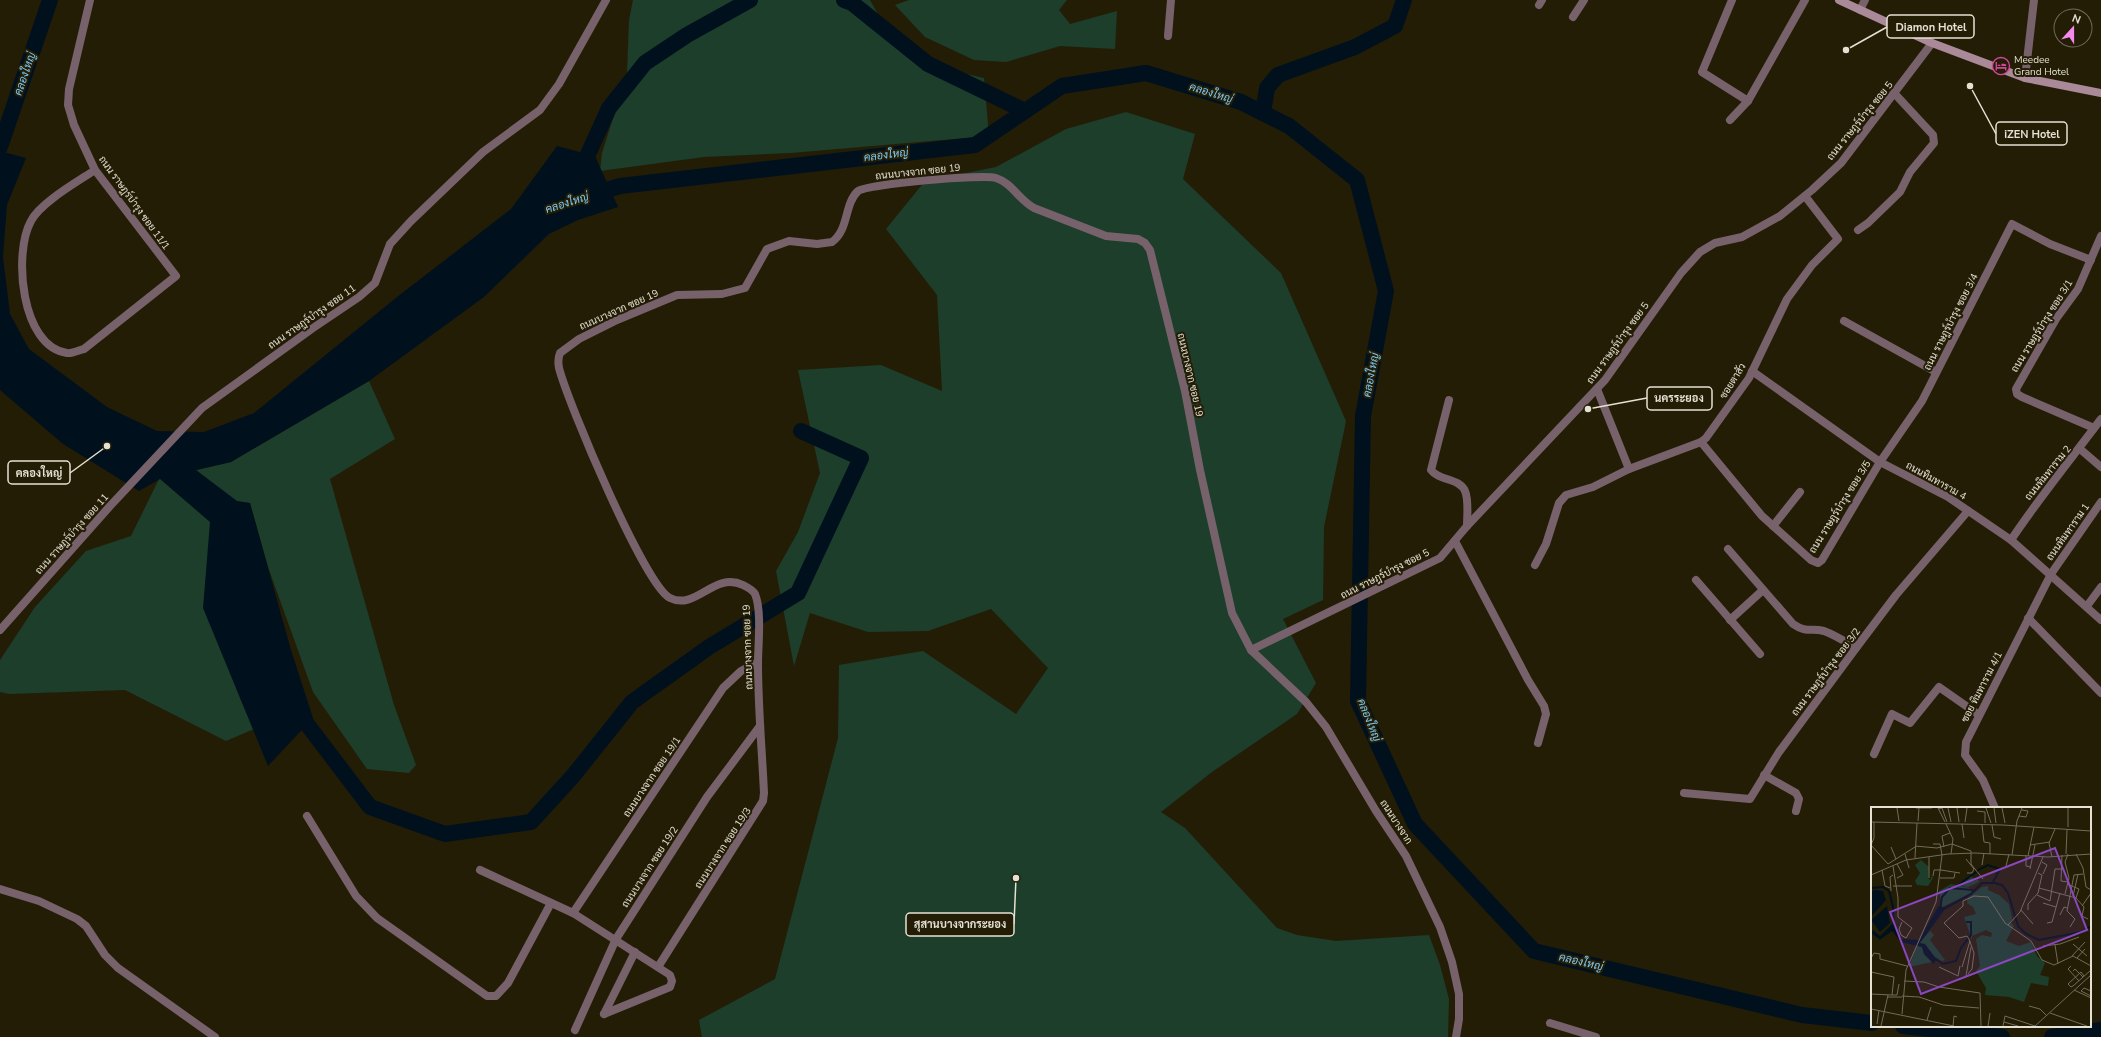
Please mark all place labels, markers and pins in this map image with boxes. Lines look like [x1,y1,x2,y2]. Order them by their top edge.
callout: Diamon Hotel [1887,15,1974,38]
place label: Meedee Grand Hotel [2014,53,2069,79]
hotel icon: Meedee Grand Hotel [1991,56,2011,76]
callout: iZEN Hotel [1996,122,2067,145]
callout: นครระยอง [1647,387,1712,410]
callout: คลองใหญ่ [8,461,70,484]
callout: สุสานบางจากระยอง [906,913,1014,936]

